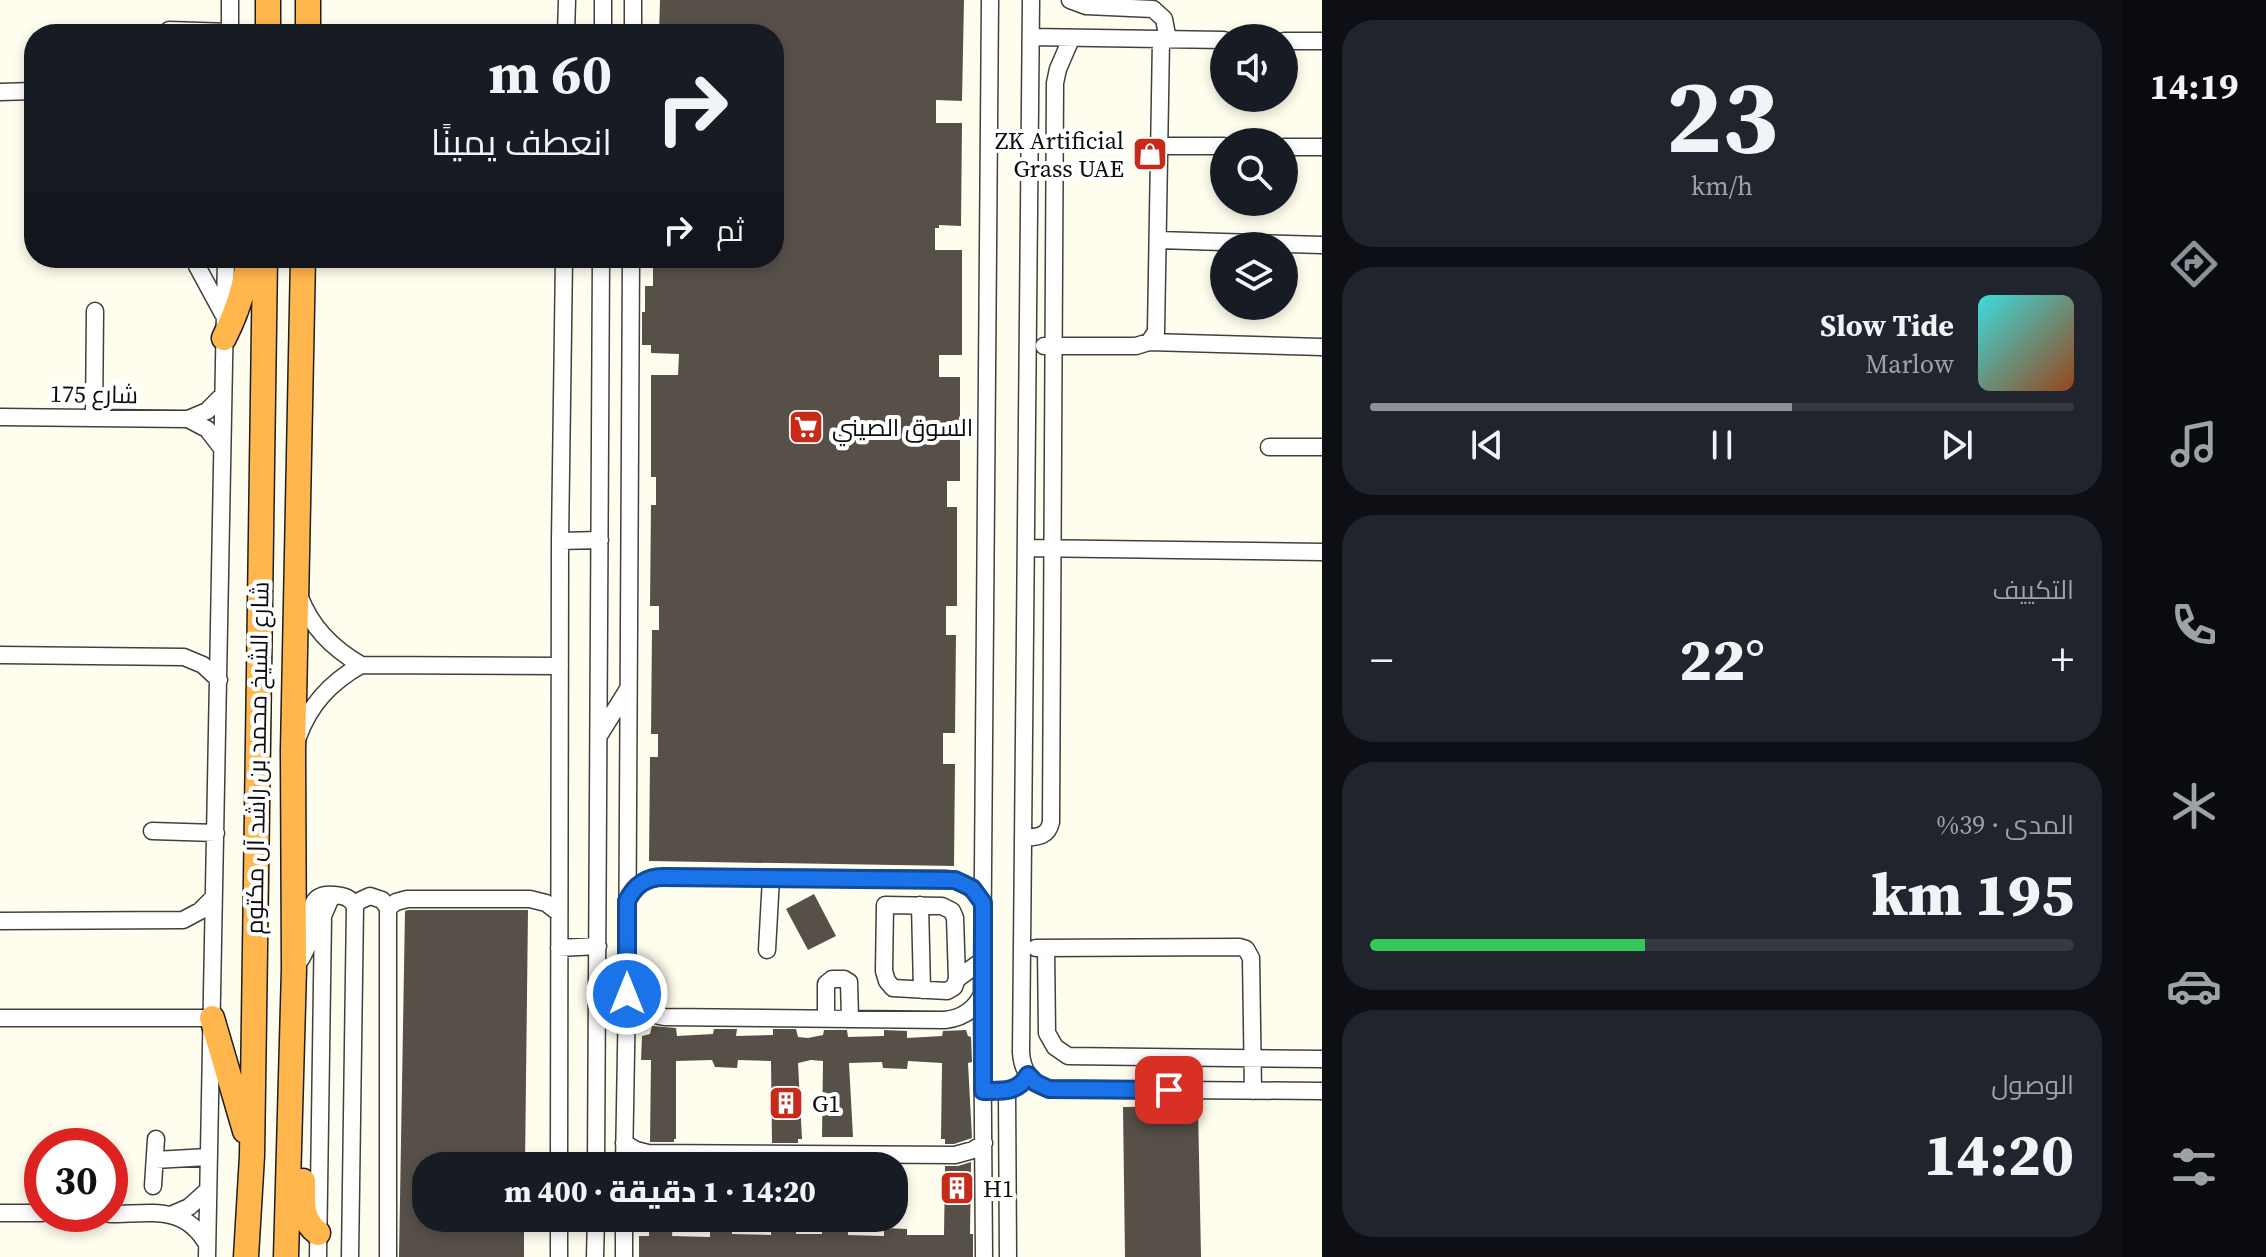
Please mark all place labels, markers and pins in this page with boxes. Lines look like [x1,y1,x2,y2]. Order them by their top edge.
place label: ZK Artificial Grass UAE [995,124,1124,185]
shop icon: ZK Artificial Grass UAE [1131,135,1169,173]
supermarket icon: السوق الصيني [787,408,825,446]
place label: السوق الصيني [832,411,973,447]
pin [1135,1056,1203,1124]
building icon: G1 [767,1084,805,1122]
place label: G1 [812,1087,840,1120]
building icon: H1 [938,1169,976,1207]
place label: H1 [983,1172,1014,1205]

